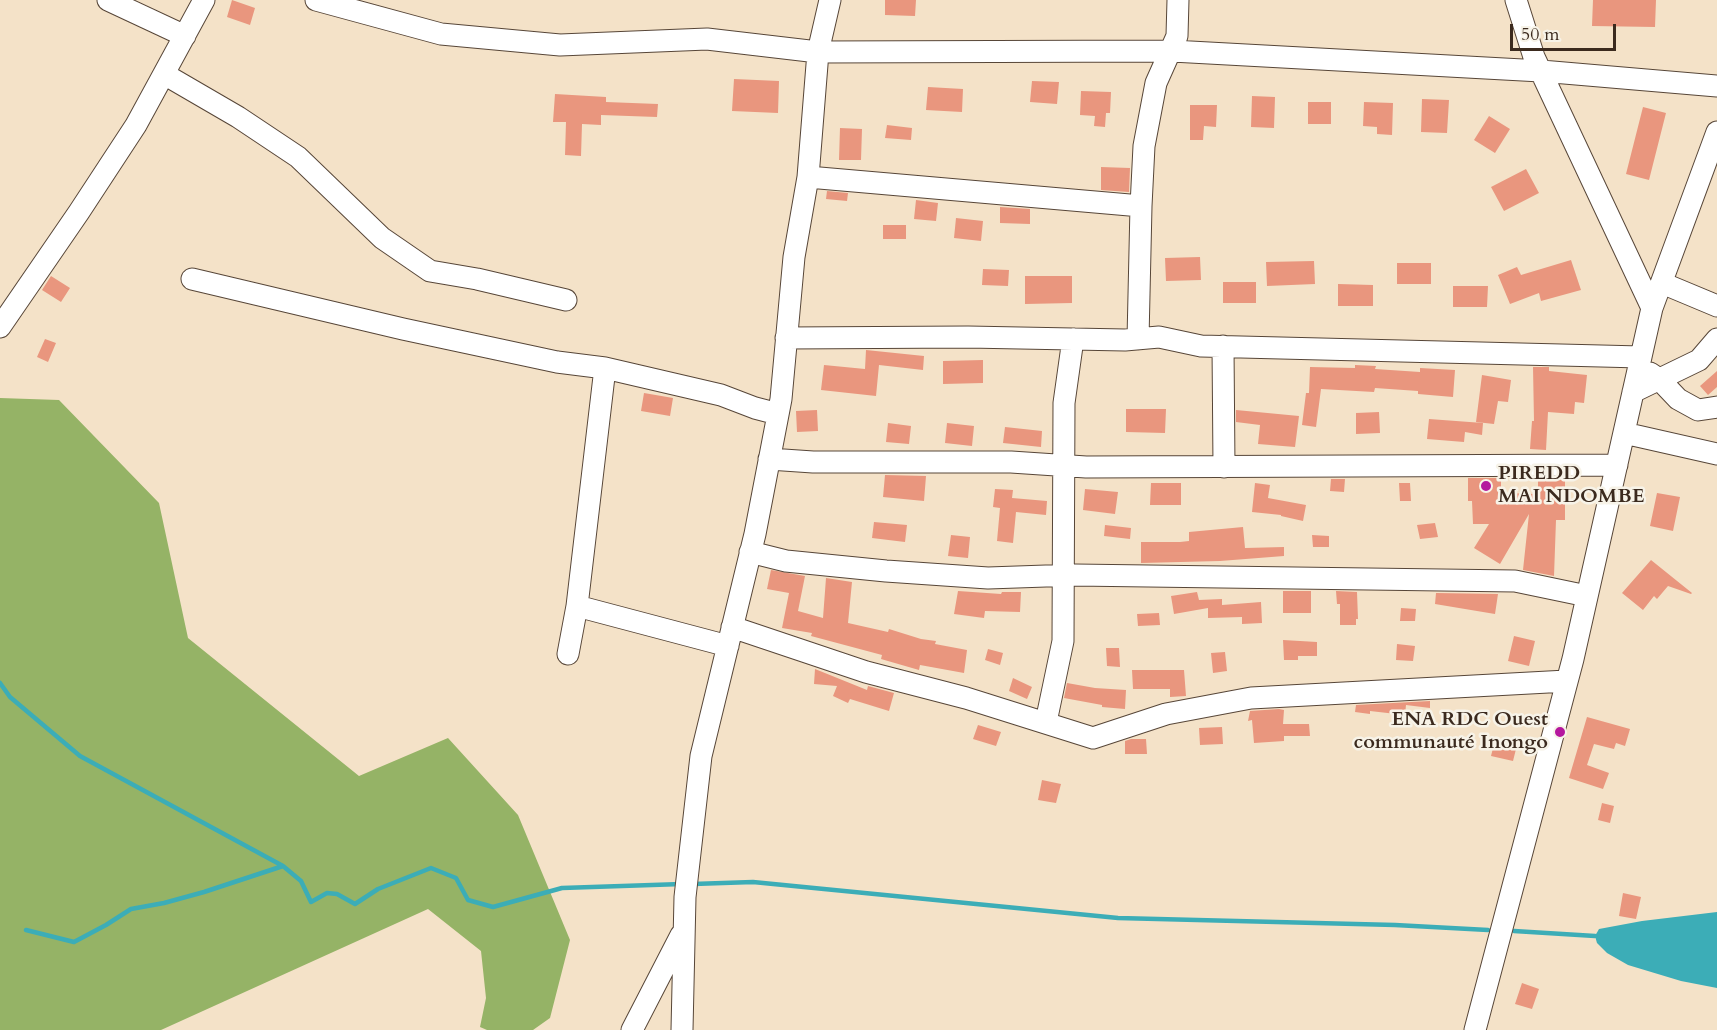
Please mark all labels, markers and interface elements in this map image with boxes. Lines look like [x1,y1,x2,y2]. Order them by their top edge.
scale bar [1513,12,1620,50]
text: 50 m [1521,22,1560,47]
place label: PIREDD MAI NDOMBE [1498,462,1645,509]
marker: PIREDD MAI NDOMBE [1479,479,1493,493]
place label: ENA RDC Ouest communauté Inongo [1353,708,1548,755]
marker: ENA RDC Ouest communauté Inongo [1553,725,1567,739]

